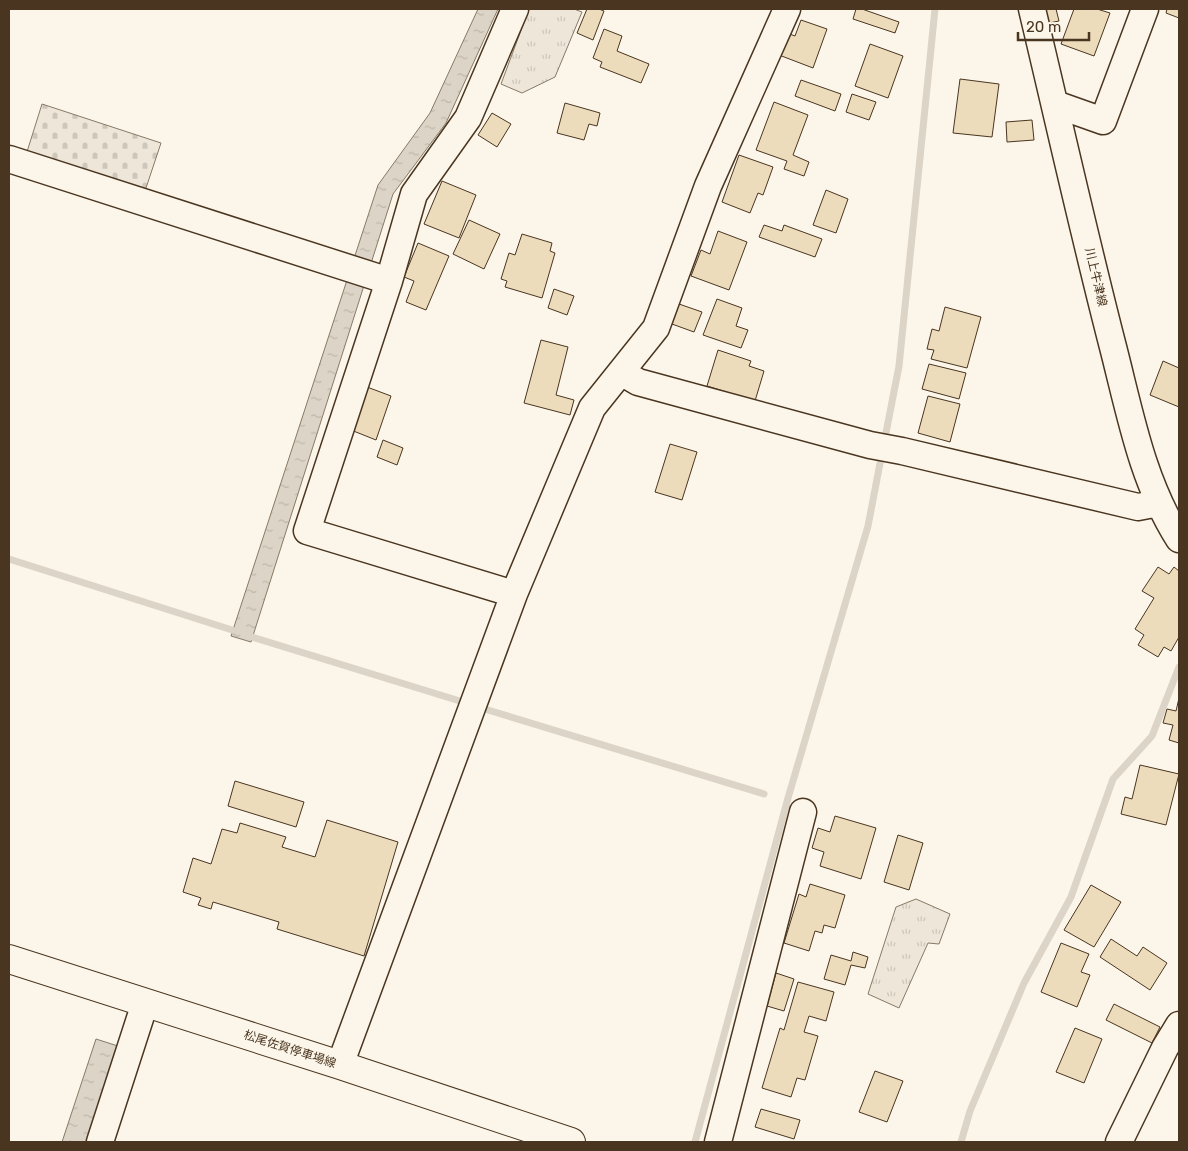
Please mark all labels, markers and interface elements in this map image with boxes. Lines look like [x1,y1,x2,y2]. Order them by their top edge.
scale bar [1018,10,1089,42]
text: 20 m [1026,18,1061,36]
street label: 川上牛津線 [1082,246,1110,308]
street label: 松尾佐賀停車場線 [242,1028,338,1070]

